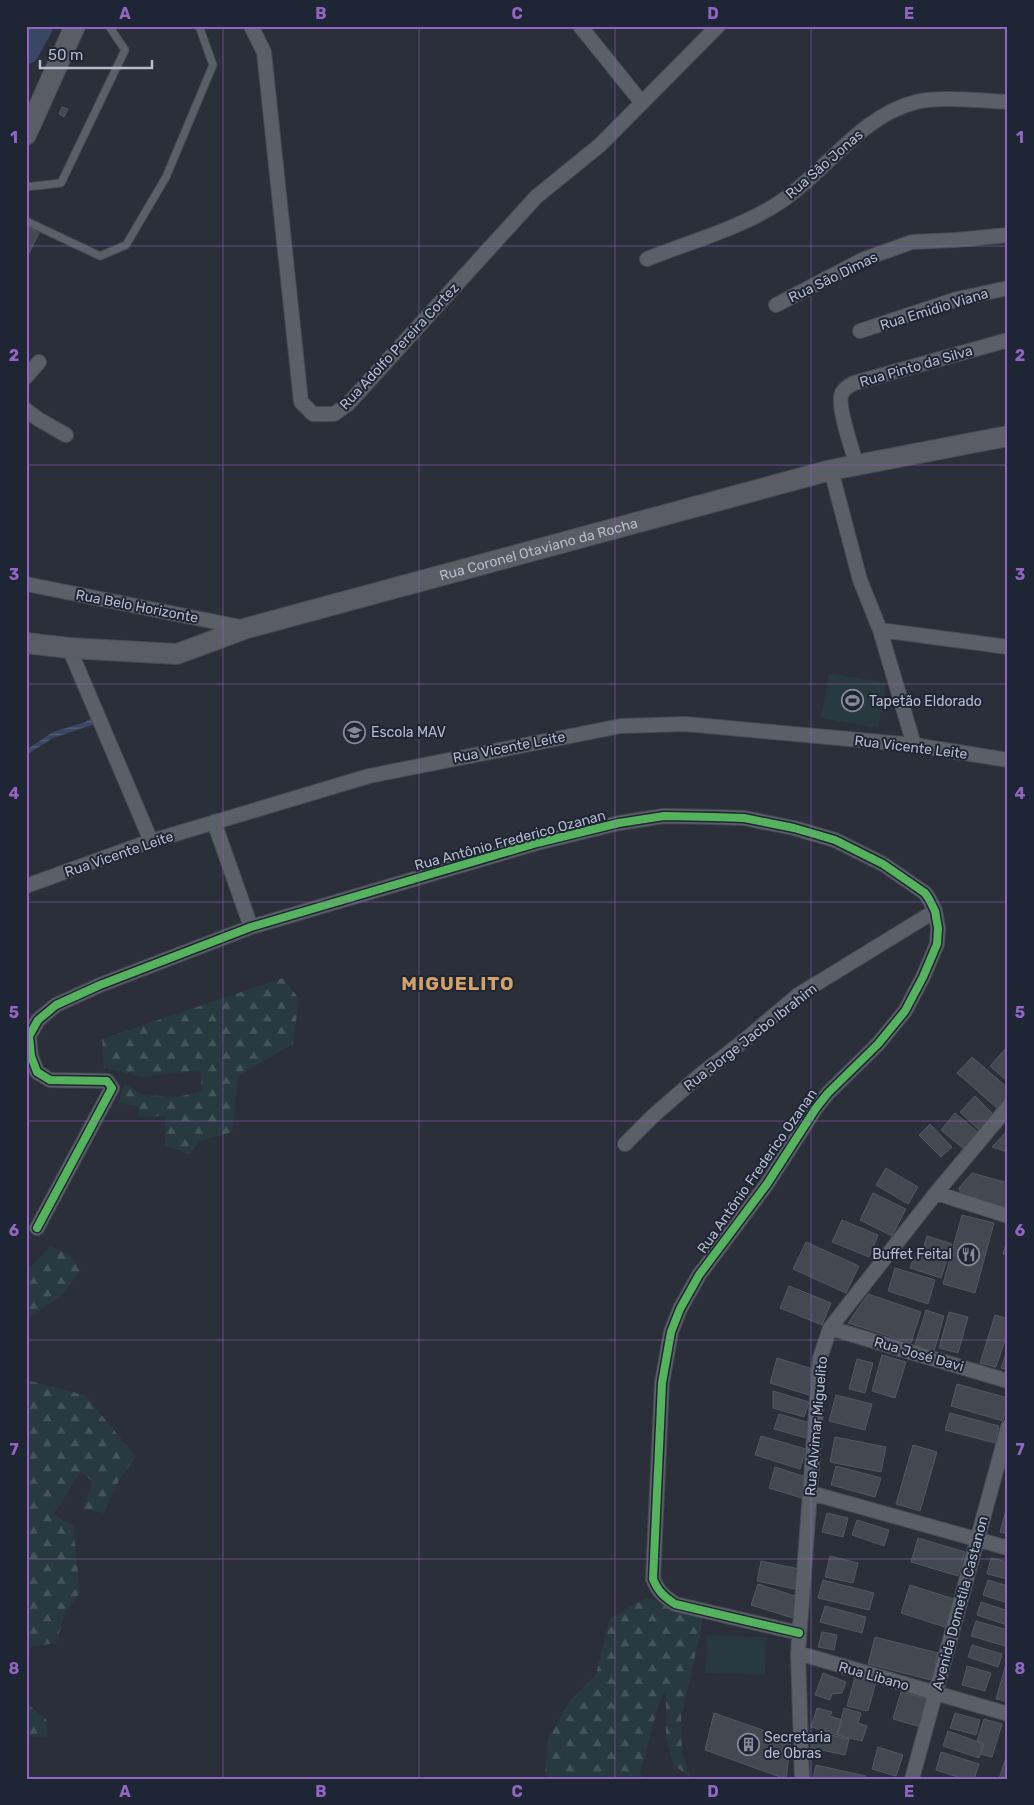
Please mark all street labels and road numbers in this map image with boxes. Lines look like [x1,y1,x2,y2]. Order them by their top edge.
street label: Rua São Jonas [782,126,866,203]
street label: Rua São Dimas [786,249,881,306]
street label: Rua Adolfo Pereira Cortez [336,280,462,413]
street label: Rua Emidio Viana [878,285,990,334]
street label: Rua Pinto da Silva [858,342,975,391]
street label: Rua Coronel Otaviano da Rocha [438,515,640,585]
street label: Rua Belo Horizonte [74,586,200,627]
street label: Rua Vicente Leite [452,728,567,767]
street label: Rua Vicente Leite [853,732,969,763]
street label: Rua Antônio Frederico Ozanan [413,807,608,874]
street label: Rua Vicente Leite [63,828,176,881]
street label: Rua Jorge Jacbo Ibrahim [680,980,820,1095]
street label: Rua Antônio Frederico Ozanan [694,1086,821,1257]
street label: Rua José Davi [872,1334,966,1375]
street label: Rua Alvimar Miguelito [802,1355,831,1497]
street label: Avenida Dometila Castanon [929,1514,992,1692]
street label: Rua Libano [837,1658,911,1695]

